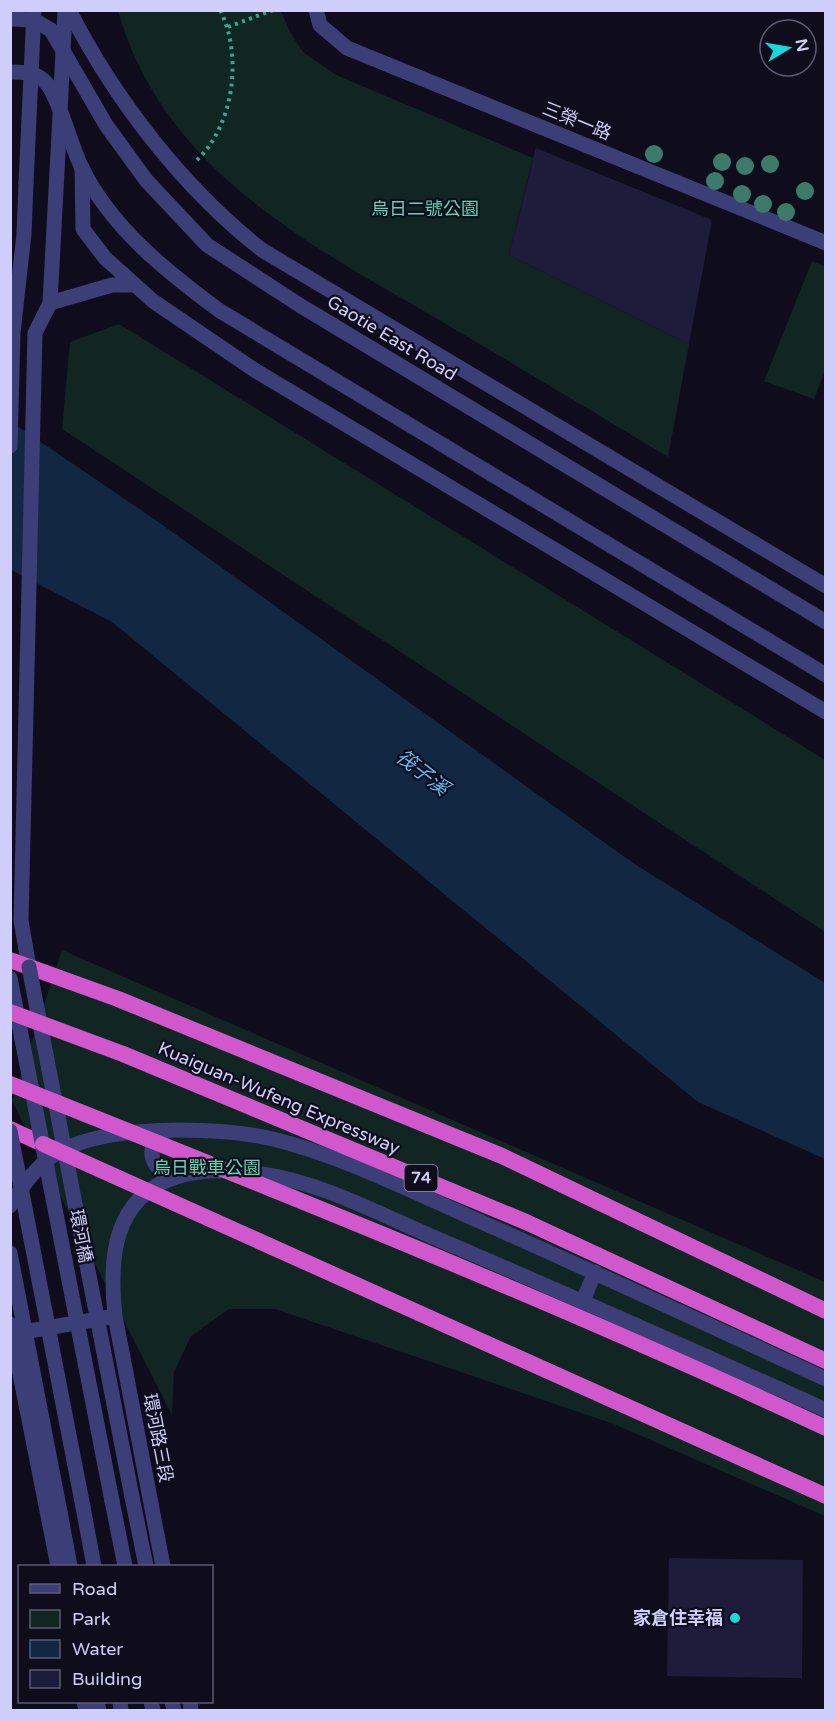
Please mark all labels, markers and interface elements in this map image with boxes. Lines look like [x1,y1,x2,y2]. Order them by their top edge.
north arrow [758,18,818,78]
text: N [791,37,813,54]
street label: 三榮一路 [540,97,614,145]
park label: 烏日二號公園 [371,198,479,220]
street label: Gaotie East Road [323,291,461,385]
water label: 筏子溪 [391,745,455,803]
street label: Kuaiguan-Wufeng Expressway [155,1037,404,1159]
park label: 烏日戰車公園 [153,1157,261,1179]
road number: 74 [404,1165,438,1191]
street label: 環河橋 [65,1207,97,1265]
street label: 環河路三段 [139,1392,177,1484]
legend [18,1565,213,1703]
text: Road [72,1578,117,1600]
place label: 家倉住幸福 [633,1607,723,1629]
text: Park [72,1608,111,1630]
marker: 家倉住幸福 [728,1611,742,1625]
text: Water [72,1638,123,1660]
text: Building [72,1668,142,1690]

